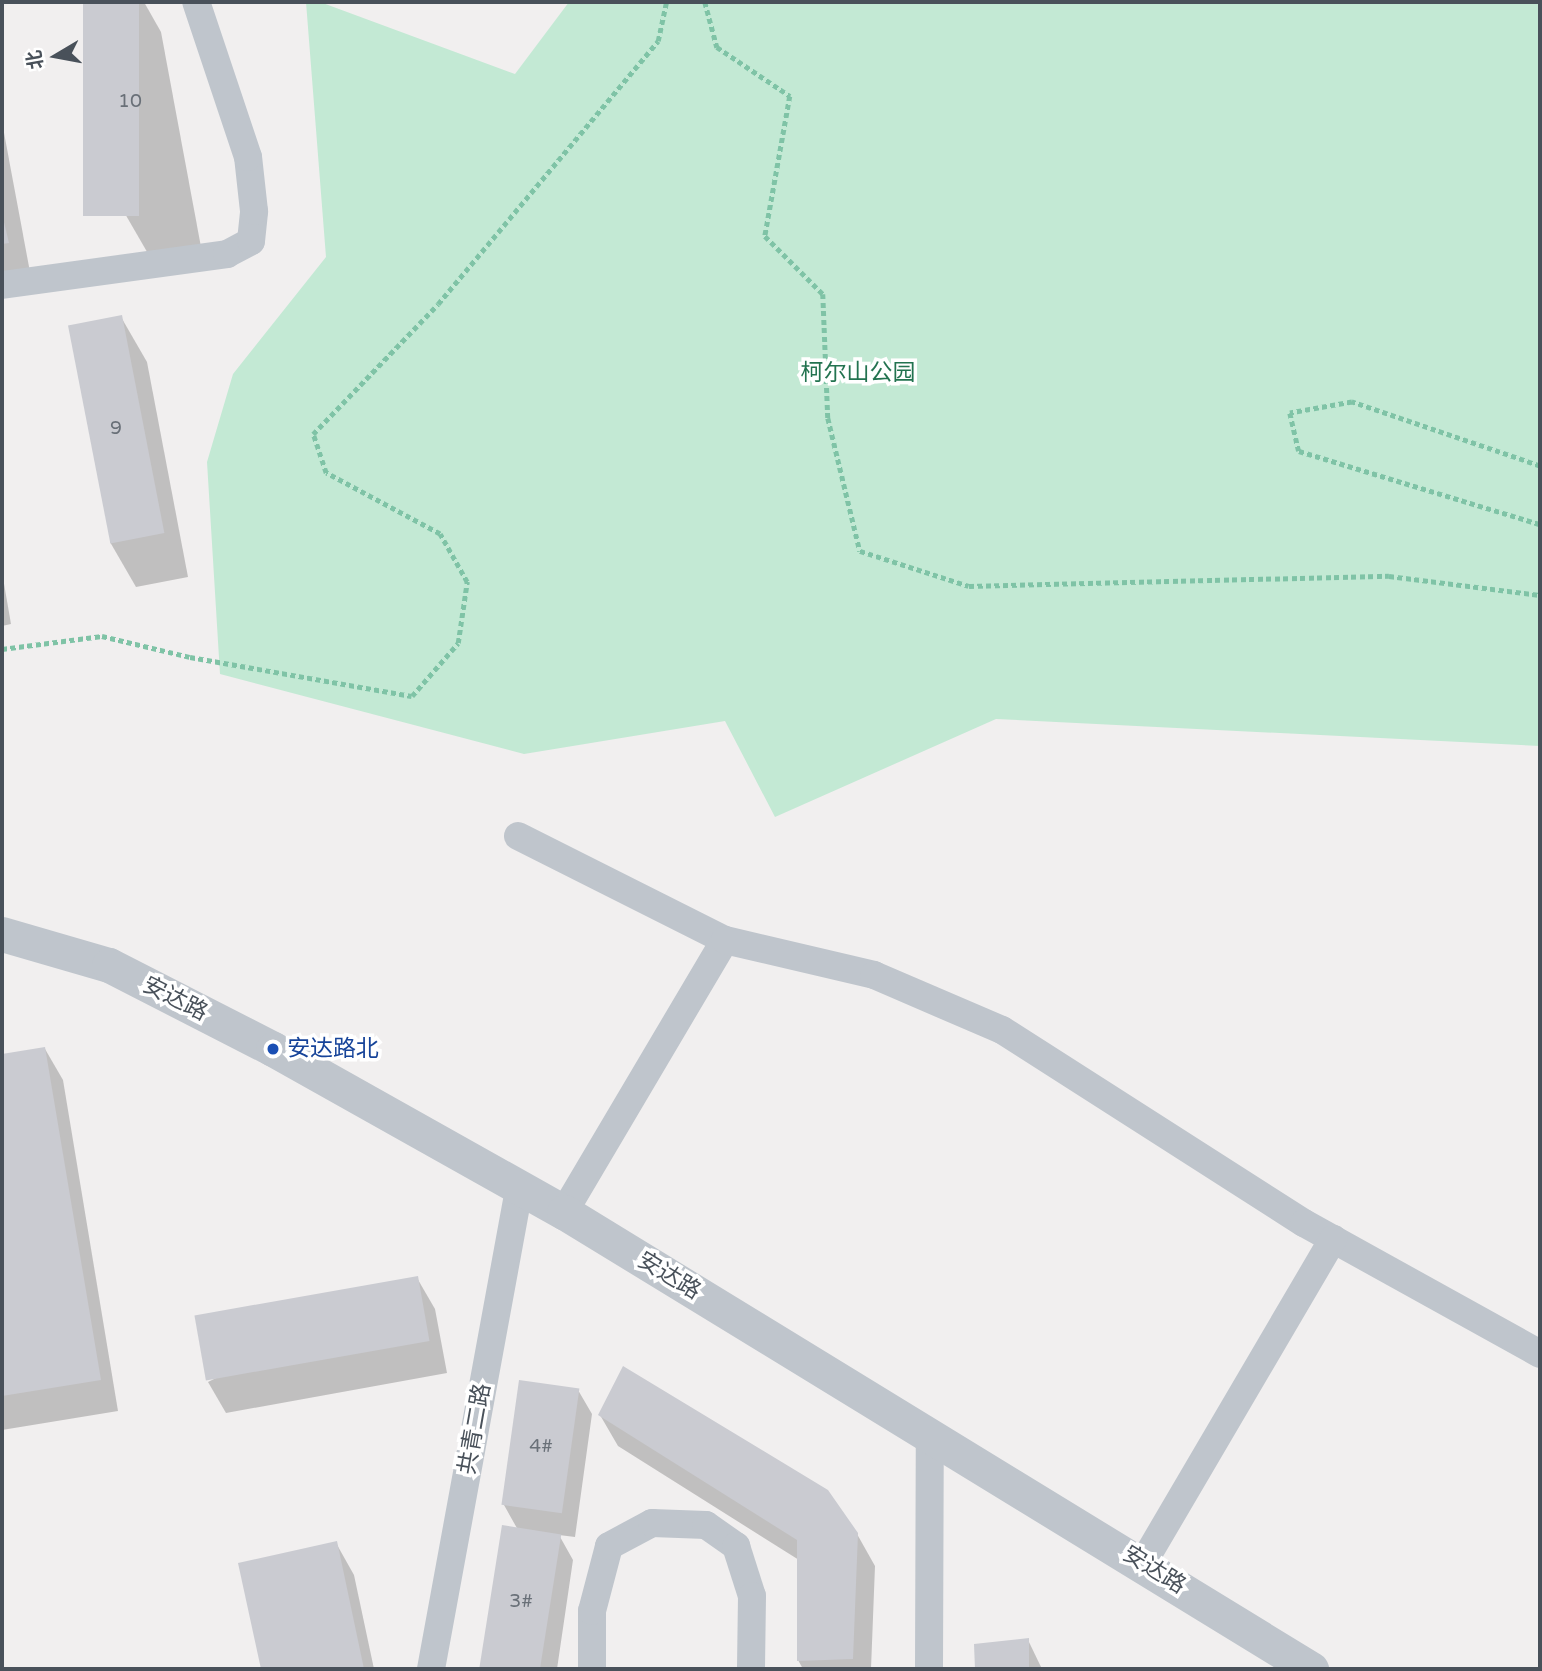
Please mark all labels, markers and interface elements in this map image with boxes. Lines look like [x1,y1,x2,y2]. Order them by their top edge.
north arrow [21,21,91,91]
text: 北 [23,48,48,71]
house number: 10 [118,91,142,113]
park label: 柯尔山公园 [801,359,915,387]
house number: 9 [110,418,122,440]
street label: 安达路 [138,971,212,1027]
place label: 安达路北 [287,1035,379,1063]
marker: 安达路北 [265,1041,281,1057]
street label: 安达路 [632,1246,706,1306]
street label: 共青二路 [453,1381,497,1477]
house number: 4# [529,1436,553,1458]
street label: 安达路 [1117,1540,1191,1600]
house number: 3# [509,1591,533,1613]

